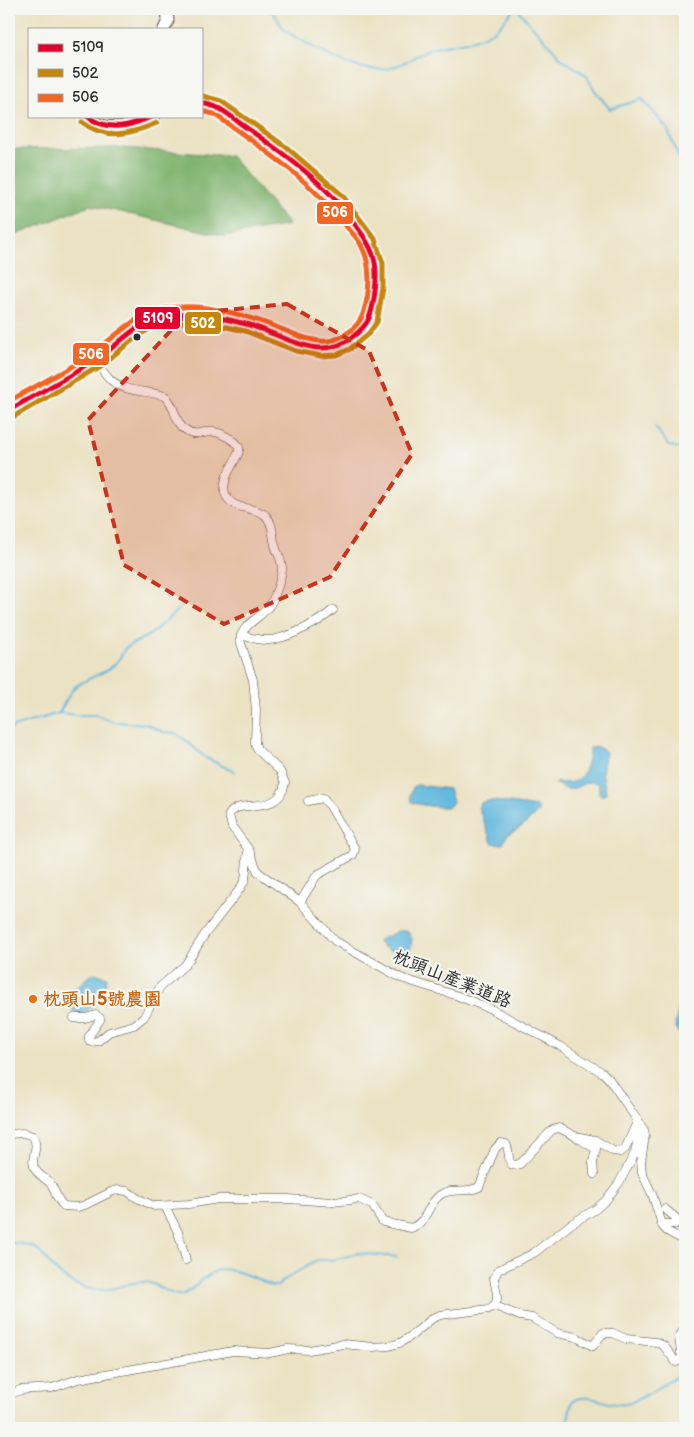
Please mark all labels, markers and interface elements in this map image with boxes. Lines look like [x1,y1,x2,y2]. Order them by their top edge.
legend [28,28,202,118]
text: 5109 [72,38,104,57]
text: 502 [72,64,98,83]
text: 506 [72,88,99,107]
line badge: 506 [316,201,354,225]
text: 506 [322,204,348,221]
line badge: 5109 [134,306,181,330]
text: 5109 [143,310,173,327]
line badge: 502 [184,311,222,335]
text: 502 [190,315,216,332]
unlabelled marker [132,332,142,342]
line badge: 506 [72,342,110,366]
text: 506 [78,346,104,363]
street label: 枕頭山產業道路 [390,946,514,1012]
place label: 枕頭山5號農園 [43,989,161,1010]
marker: 枕頭山5號農園 [27,993,39,1005]

